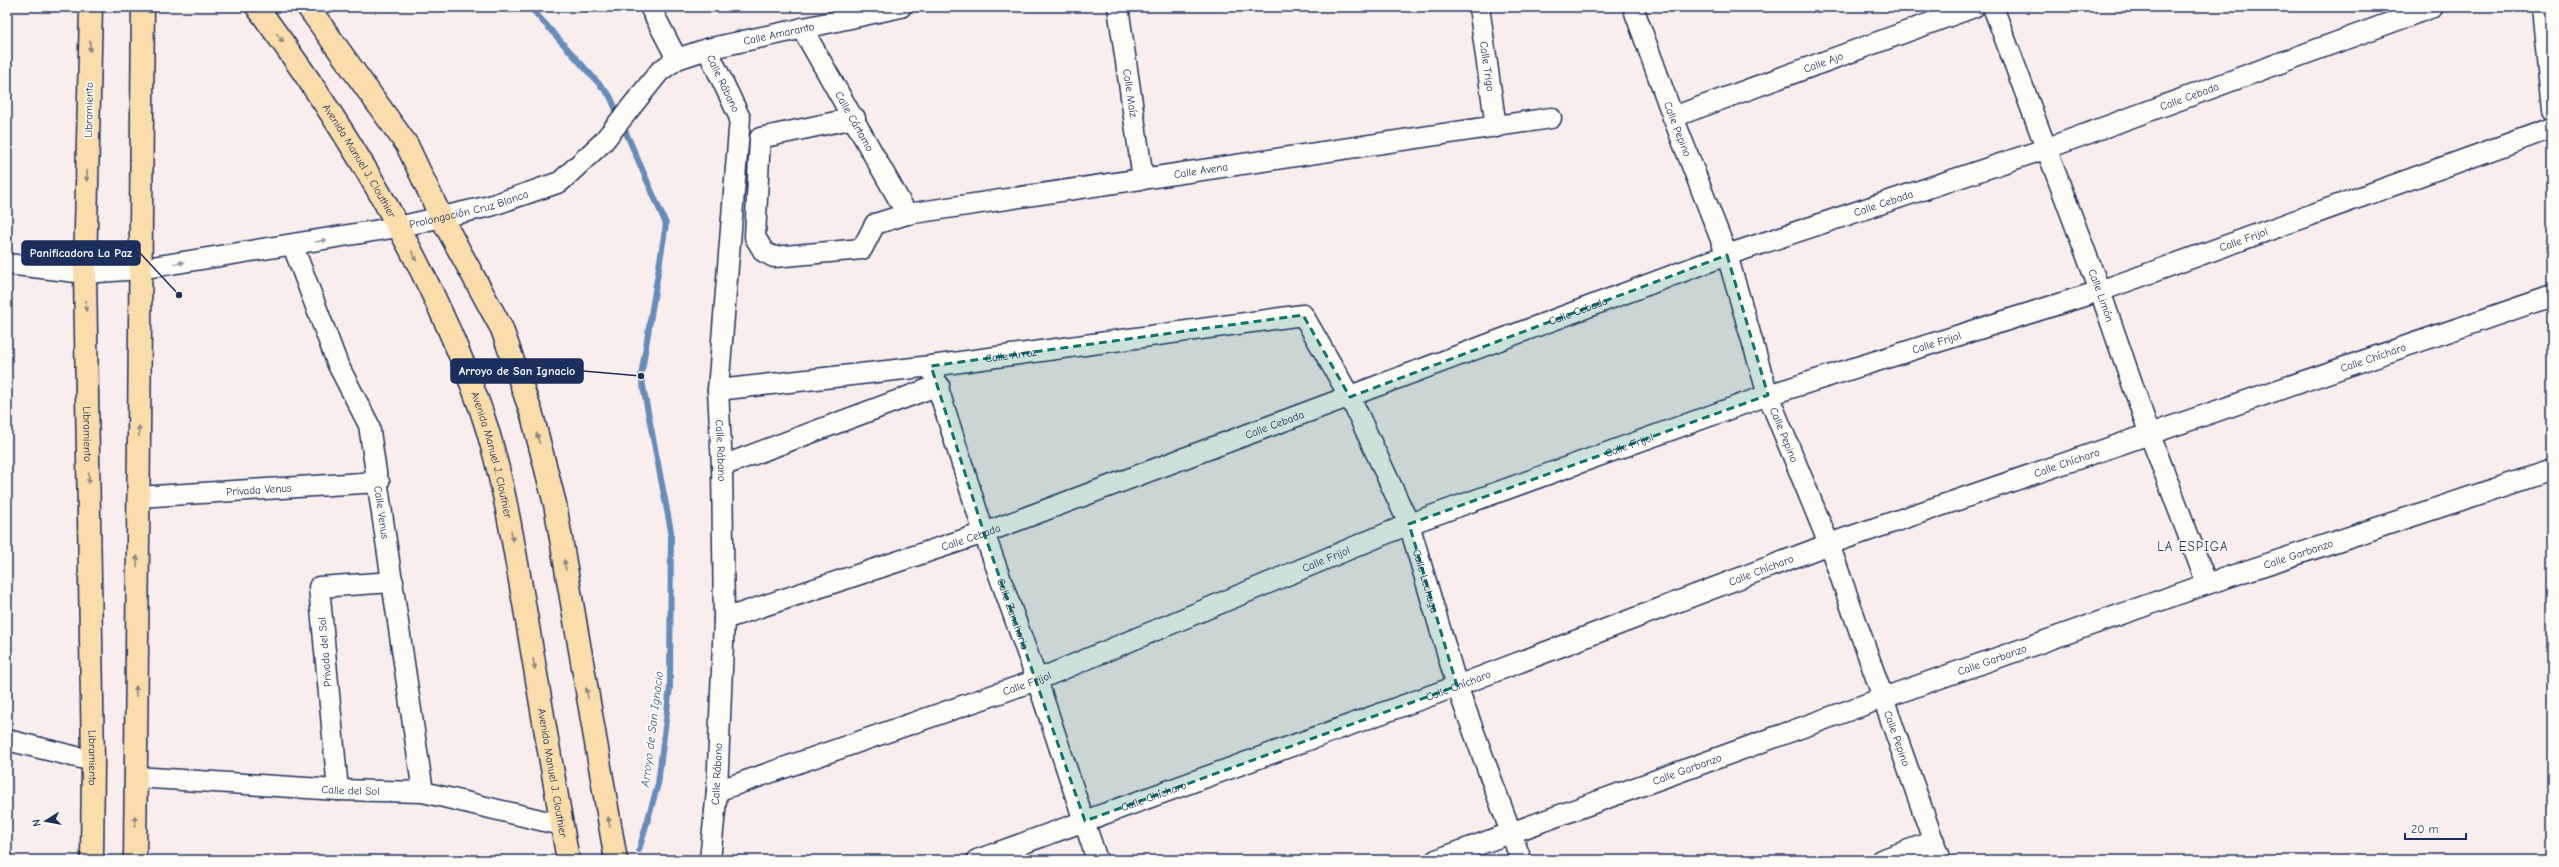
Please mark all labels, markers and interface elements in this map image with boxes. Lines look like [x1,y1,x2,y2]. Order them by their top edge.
street label: Calle Amaranto [742,19,816,47]
one-way arrow [276,33,284,44]
one-way arrow [87,40,93,53]
street label: Calle Trigo [1477,40,1497,93]
street label: Calle Ajo [1802,49,1845,75]
street label: Calle Rábano [704,52,743,114]
street label: Calle Maíz [1121,68,1140,118]
street label: Calle Cebada [2158,79,2221,113]
street label: Libramiento [82,82,96,138]
street label: Calle Cártamo [833,89,877,154]
street label: Calle Pepino [1661,100,1694,159]
street label: Avenida Manuel J. Clouthier [320,101,399,221]
street label: Calle Avena [1173,160,1229,181]
one-way arrow [84,170,91,182]
street label: Prolongación Cruz Blanca [408,187,530,231]
street label: Calle Cebada [1852,187,1915,219]
street label: Calle Frijol [2217,225,2269,254]
one-way arrow [315,237,327,243]
callout: Panificadora La Paz [22,241,140,265]
text: Panificadora La Paz [30,246,133,260]
one-way arrow [411,250,417,262]
one-way arrow [173,260,185,266]
street label: Calle Limón [2086,267,2117,324]
street label: Calle Cebada [1547,294,1609,328]
one-way arrow [83,300,89,313]
street label: Calle Frijol [1910,328,1962,356]
street label: Calle Chícharo [2339,340,2408,375]
street label: Calle Arroz [984,345,1038,365]
callout: Arroyo de San Ignacio [451,359,583,383]
text: Arroyo de San Ignacio [459,364,575,378]
street label: Avenida Manuel J. Clouthier [468,390,515,520]
street label: Calle Pepino [1767,405,1801,464]
street label: Libramiento [81,406,95,462]
street label: Calle Cebada [1243,407,1306,441]
street label: Calle Rábano [713,419,729,482]
one-way arrow [135,425,142,437]
street label: Calle Frijol [1603,430,1655,460]
one-way arrow [535,432,541,444]
street label: Calle Chícharo [2032,445,2101,480]
one-way arrow [86,472,92,485]
street label: Privada Venus [226,481,292,498]
street label: Calle Venus [372,485,392,540]
street label: Calle Cebada [939,521,1002,553]
one-way arrow [510,530,516,542]
street label: Calle Garbanzo [2262,536,2335,571]
district label: LA ESPIGA [2157,539,2229,554]
street label: Calle Frijol [1300,543,1352,575]
street label: Calle Lechuga [1410,548,1442,615]
street label: Calle Chícharo [1727,552,1796,588]
one-way arrow [134,554,140,567]
one-way arrow [562,559,568,571]
street label: Calle Zanahoria [994,576,1032,651]
street label: Privada del Sol [315,617,335,687]
street label: Calle Garbanzo [1956,641,2029,678]
one-way arrow [531,658,537,670]
street label: Calle Chícharo [1424,667,1493,703]
street label: Calle Frijol [1001,668,1053,698]
water label: Arroyo de San Ignacio [638,670,666,789]
one-way arrow [133,684,139,697]
one-way arrow [584,687,590,699]
street label: Avenida Manuel J. Clouthier [535,707,570,839]
street label: Calle Pepino [1881,709,1913,768]
street label: Libramiento [86,730,100,786]
street label: Calle Rábano [709,743,725,805]
street label: Calle Garbanzo [1651,751,1723,787]
street label: Calle Chícharo [1119,778,1188,814]
street label: Calle del Sol [321,782,380,797]
north arrow [26,801,66,841]
one-way arrow [132,814,138,827]
one-way arrow [606,815,612,828]
scale bar [2405,815,2466,841]
text: N [30,818,44,828]
text: 20 m [2411,822,2439,836]

